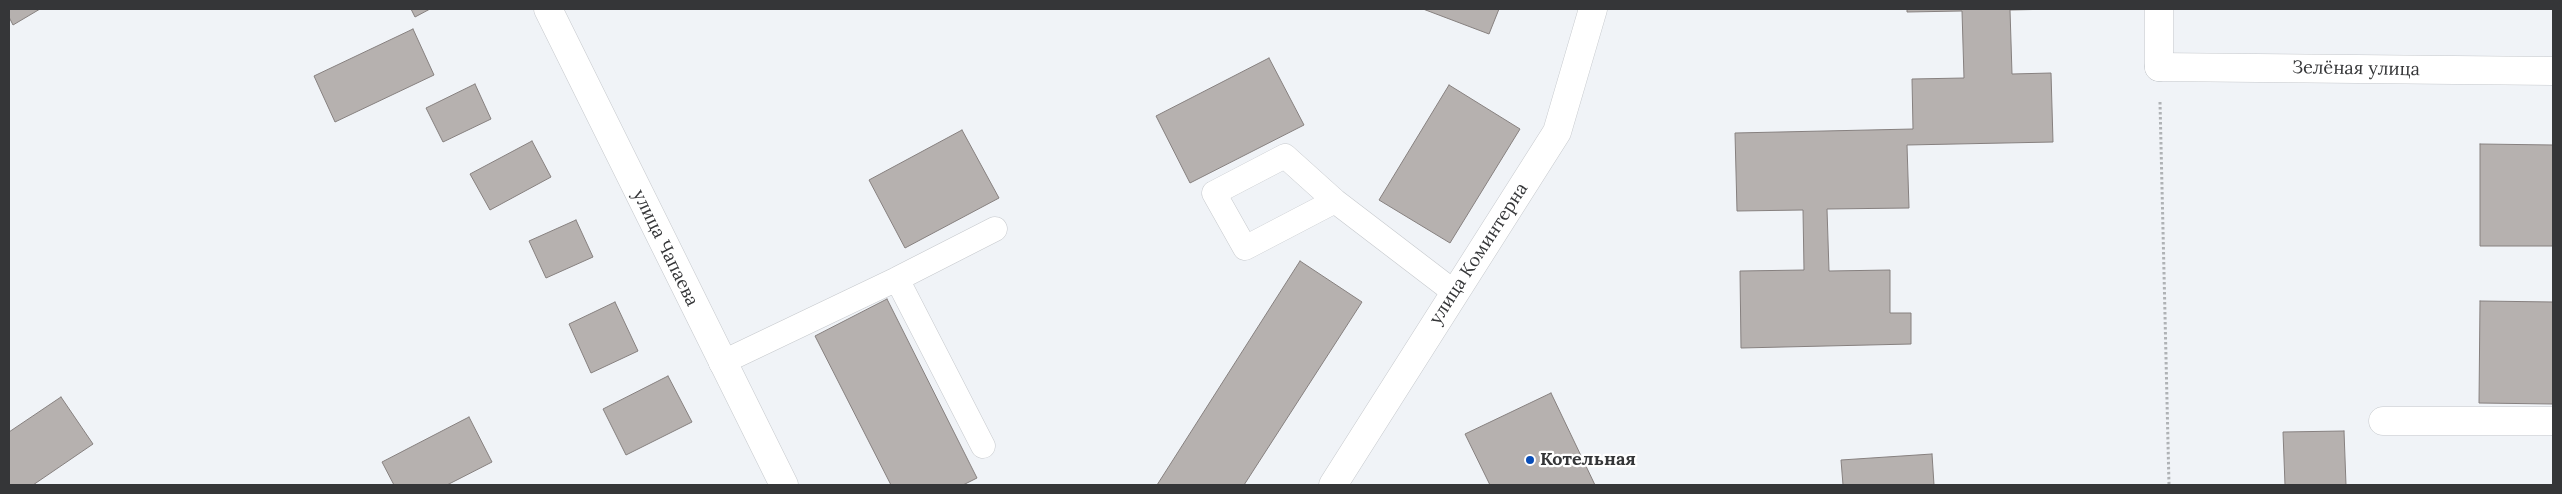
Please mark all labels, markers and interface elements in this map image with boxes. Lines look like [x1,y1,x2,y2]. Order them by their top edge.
street label: Зелёная улица [2292,57,2420,81]
street label: улица Коминтерна [1425,179,1533,329]
street label: улица Чапаева [627,186,703,310]
place label: Котельная [1540,449,1636,471]
marker: Котельная [1524,454,1536,466]

